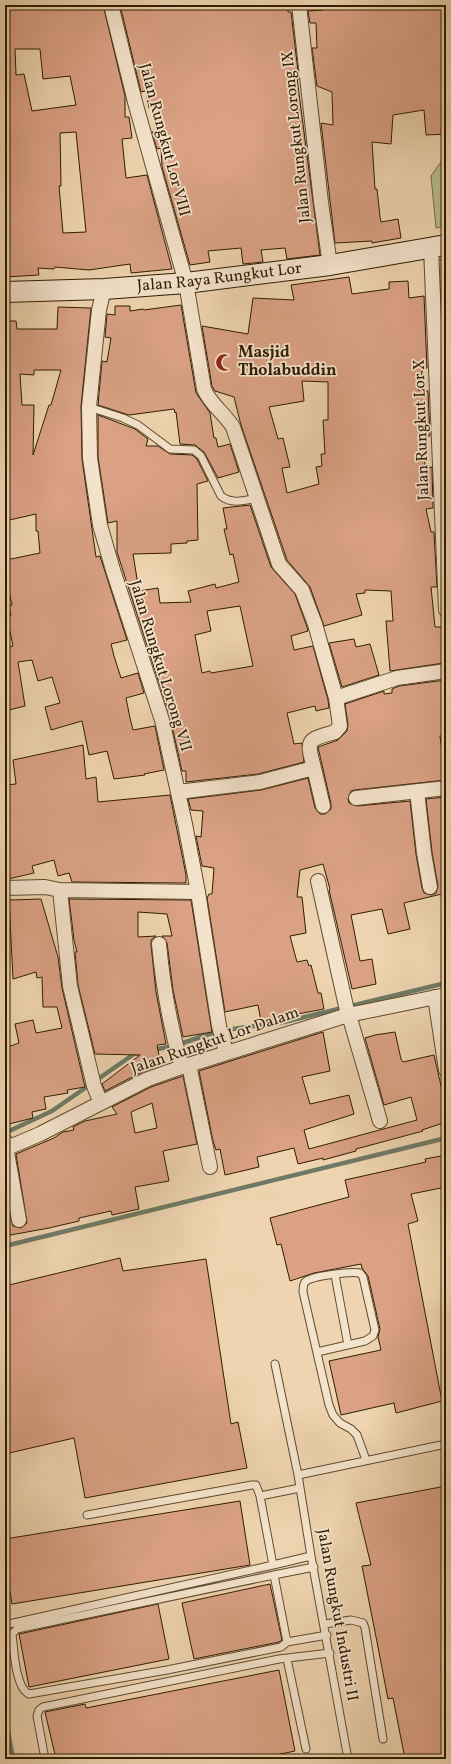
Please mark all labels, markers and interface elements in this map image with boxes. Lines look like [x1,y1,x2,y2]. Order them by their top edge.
street label: Jalan Rungkut Lorong IX [277,50,317,224]
street label: Jalan Rungkut Lor VIII [133,61,195,219]
street label: Jalan Raya Rungkut Lor [136,258,303,298]
place label: Masjid Tholabuddin [238,342,337,382]
mosque icon: Masjid Tholabuddin [215,352,235,372]
street label: Jalan Rungkut Lor X [409,359,435,501]
street label: Jalan Rungkut Lorong VII [123,577,197,755]
street label: Jalan Rungkut Lor Dalam [128,1002,302,1080]
street label: Jalan Rungkut Industri II [311,1527,363,1703]

